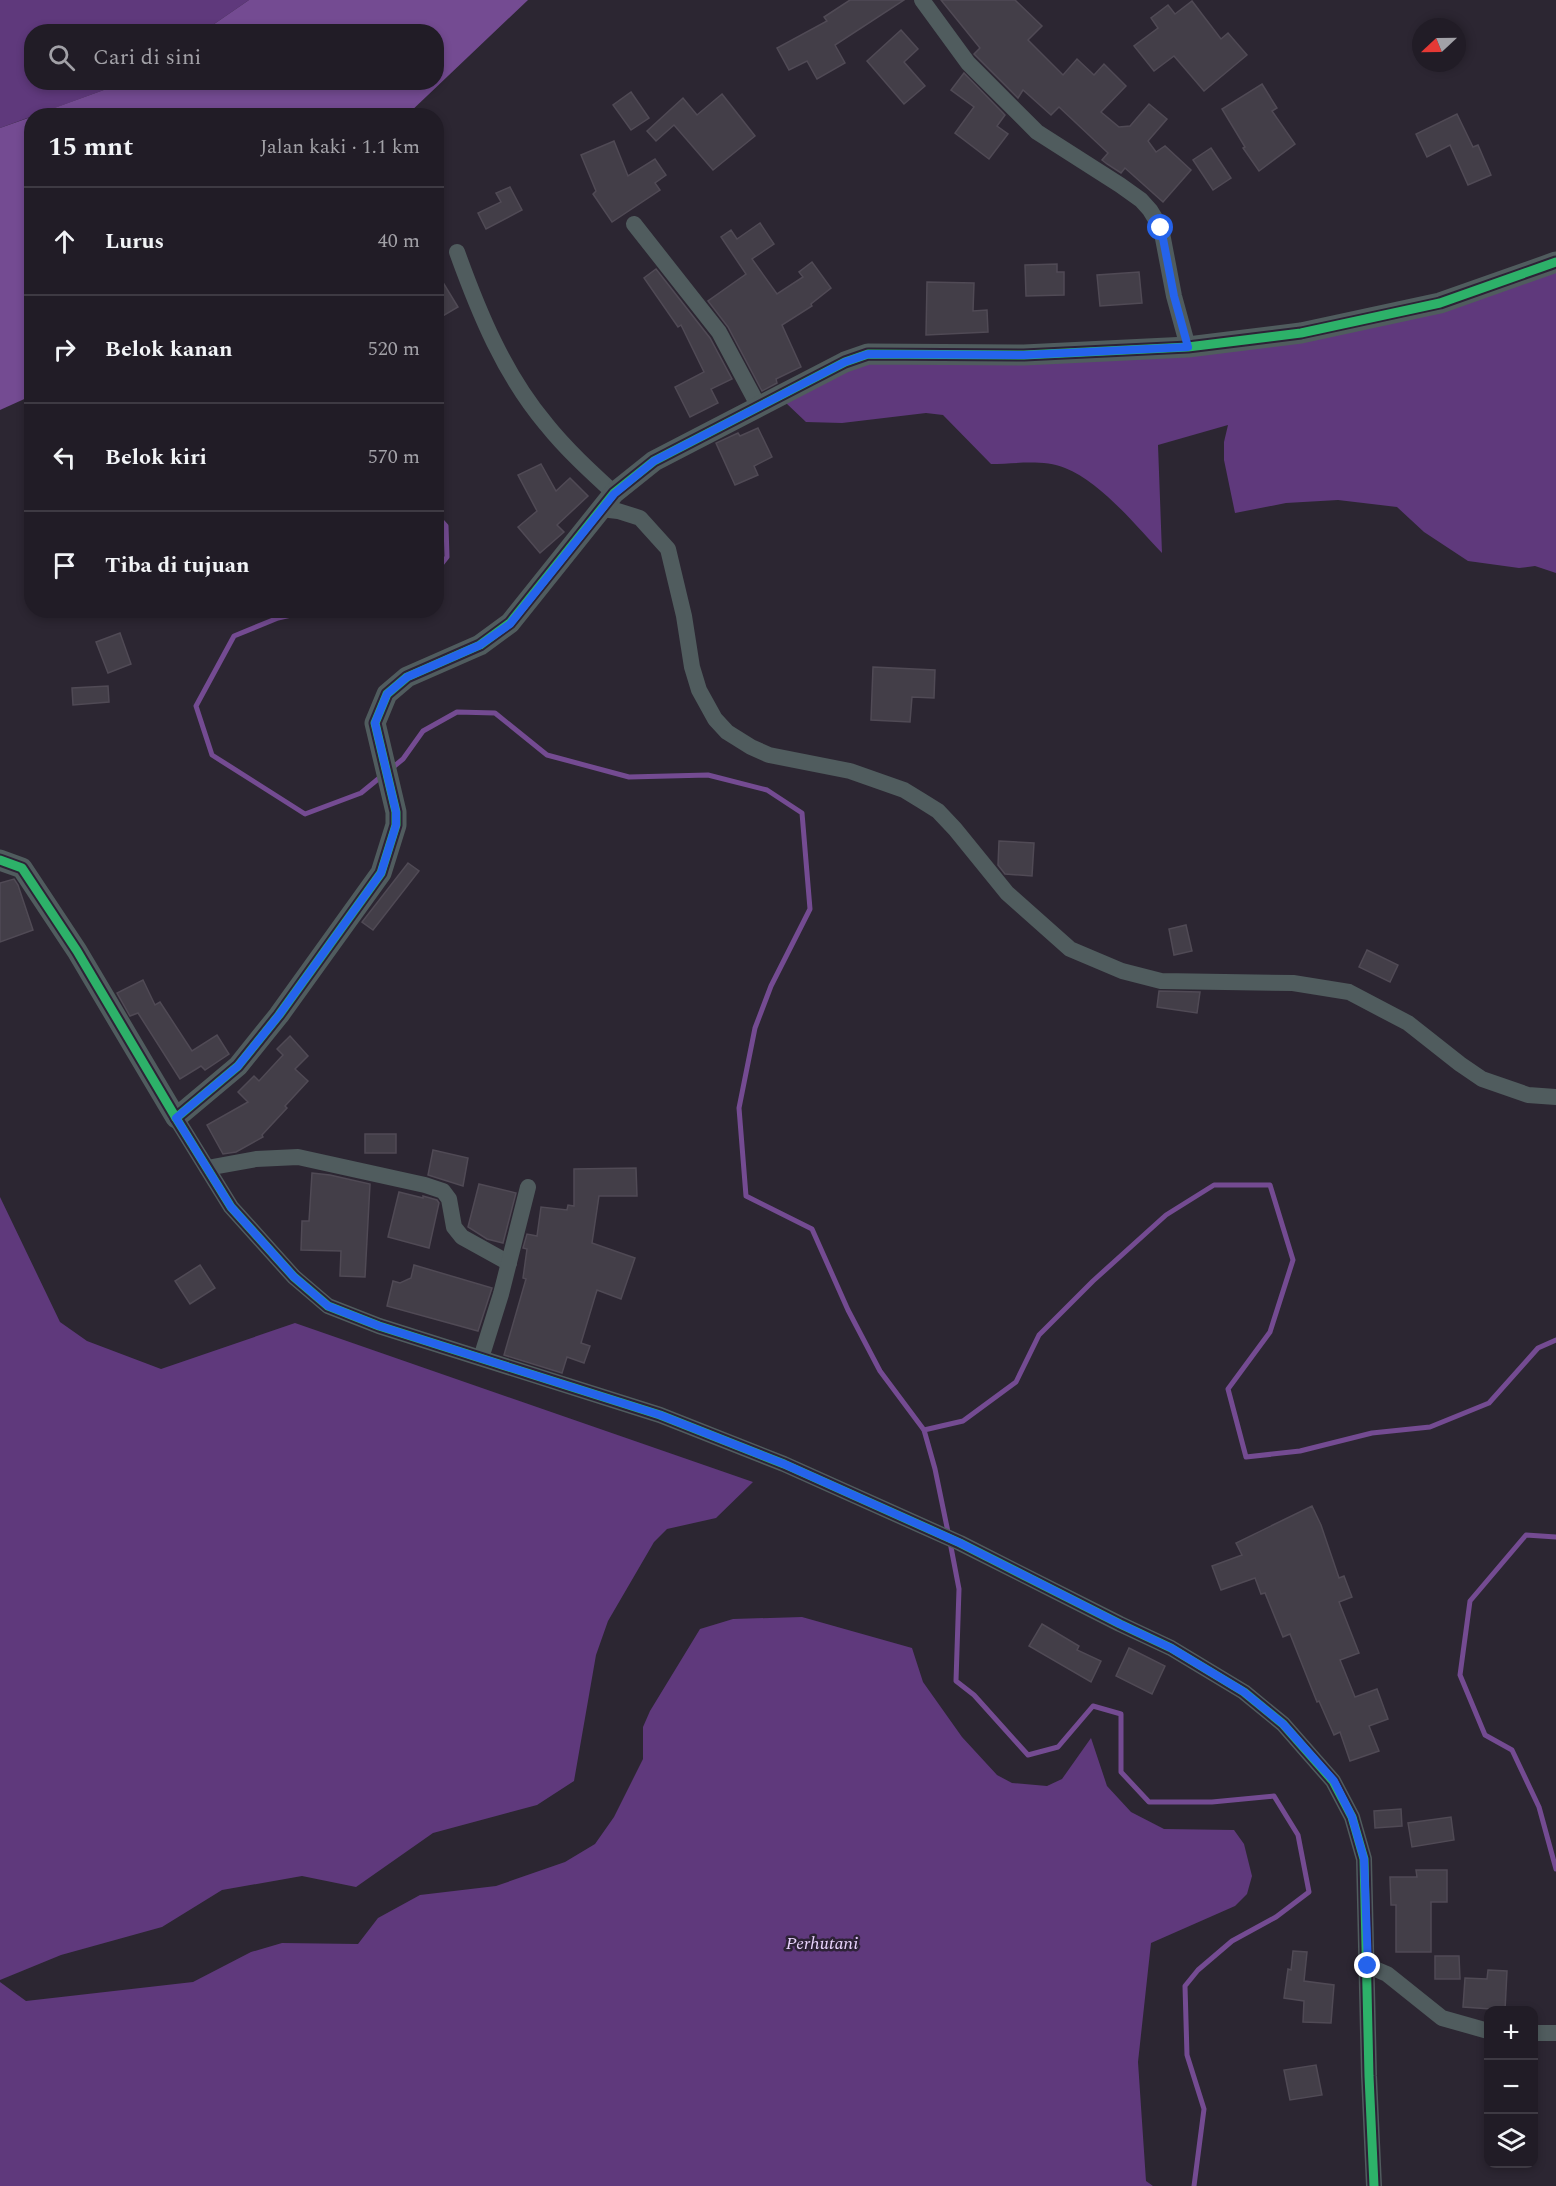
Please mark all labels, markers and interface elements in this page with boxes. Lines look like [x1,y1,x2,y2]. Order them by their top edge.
north arrow [1412,18,1466,72]
search box [24,24,444,90]
icon: search [45,41,78,74]
text: Cari di sini [93,41,202,74]
text: 15 mnt [48,127,133,167]
text: Jalan kaki · 1.1 km [260,132,420,162]
route start [1147,214,1173,240]
icon: ahead [48,225,81,258]
text: Lurus [105,225,164,258]
text: 40 m [378,226,420,256]
icon: right [48,333,81,366]
text: Belok kanan [105,333,233,366]
text: 520 m [368,334,420,364]
icon: left [48,441,81,474]
text: Belok kiri [105,441,207,474]
text: 570 m [368,442,420,472]
icon: arrive [48,549,81,582]
text: Tiba di tujuan [105,549,250,582]
park label: Perhutani [786,1930,858,1957]
route end [1354,1952,1380,1978]
map controls [1484,2006,1538,2168]
button: + [1484,2006,1538,2060]
button: − [1484,2060,1538,2114]
button: layers [1484,2114,1538,2168]

